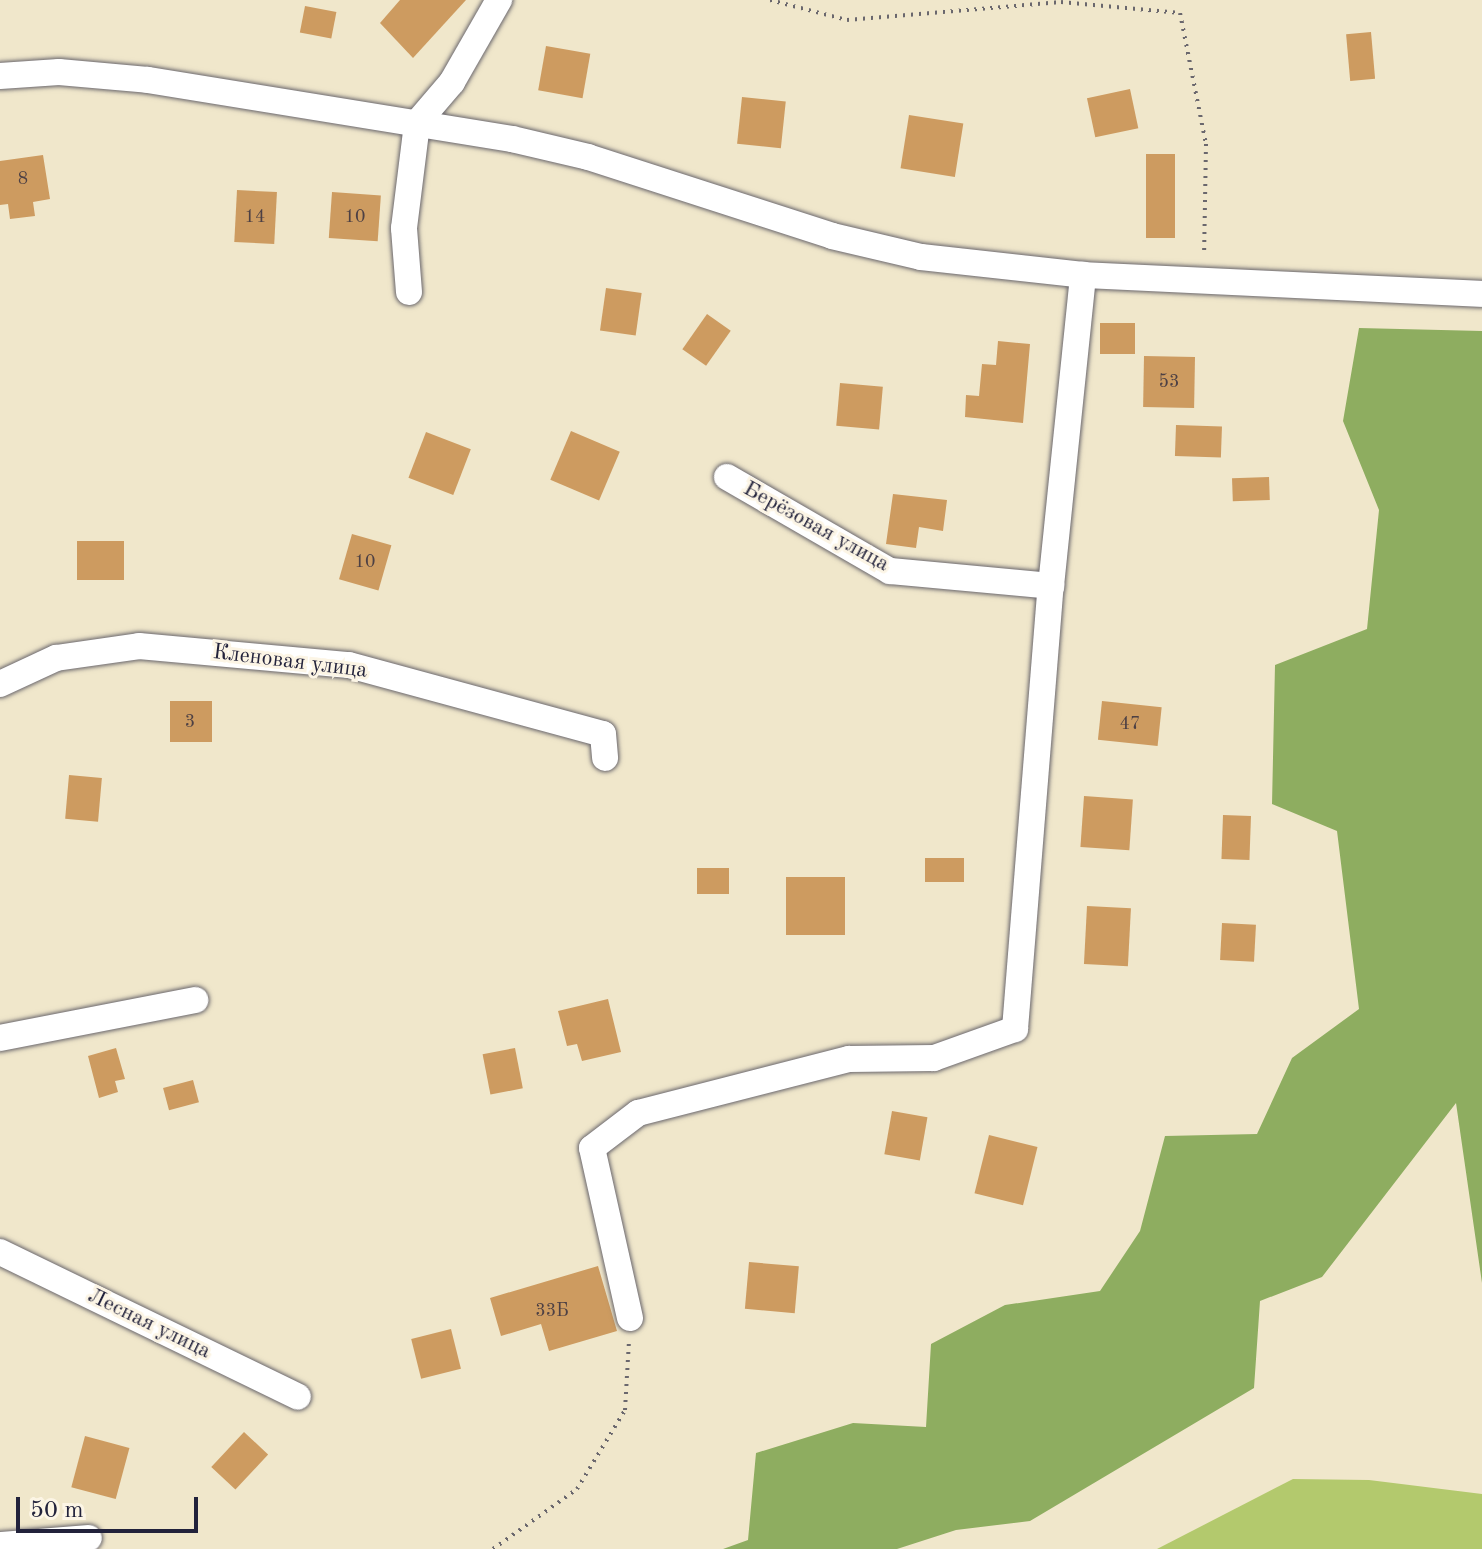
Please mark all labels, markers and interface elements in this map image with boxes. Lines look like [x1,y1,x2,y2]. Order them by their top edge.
house number: 8 [18,168,28,190]
house number: 14 [245,206,265,228]
house number: 10 [345,206,365,228]
house number: 53 [1159,371,1179,393]
street label: Берёзовая улица [738,476,894,578]
house number: 10 [355,551,375,573]
street label: Кленовая улица [211,639,369,685]
house number: 3 [185,711,195,733]
house number: 47 [1120,713,1140,735]
street label: Лесная улица [83,1283,215,1365]
house number: 33Б [535,1300,569,1322]
scale bar [20,1481,202,1531]
text: 50 m [30,1499,84,1523]

